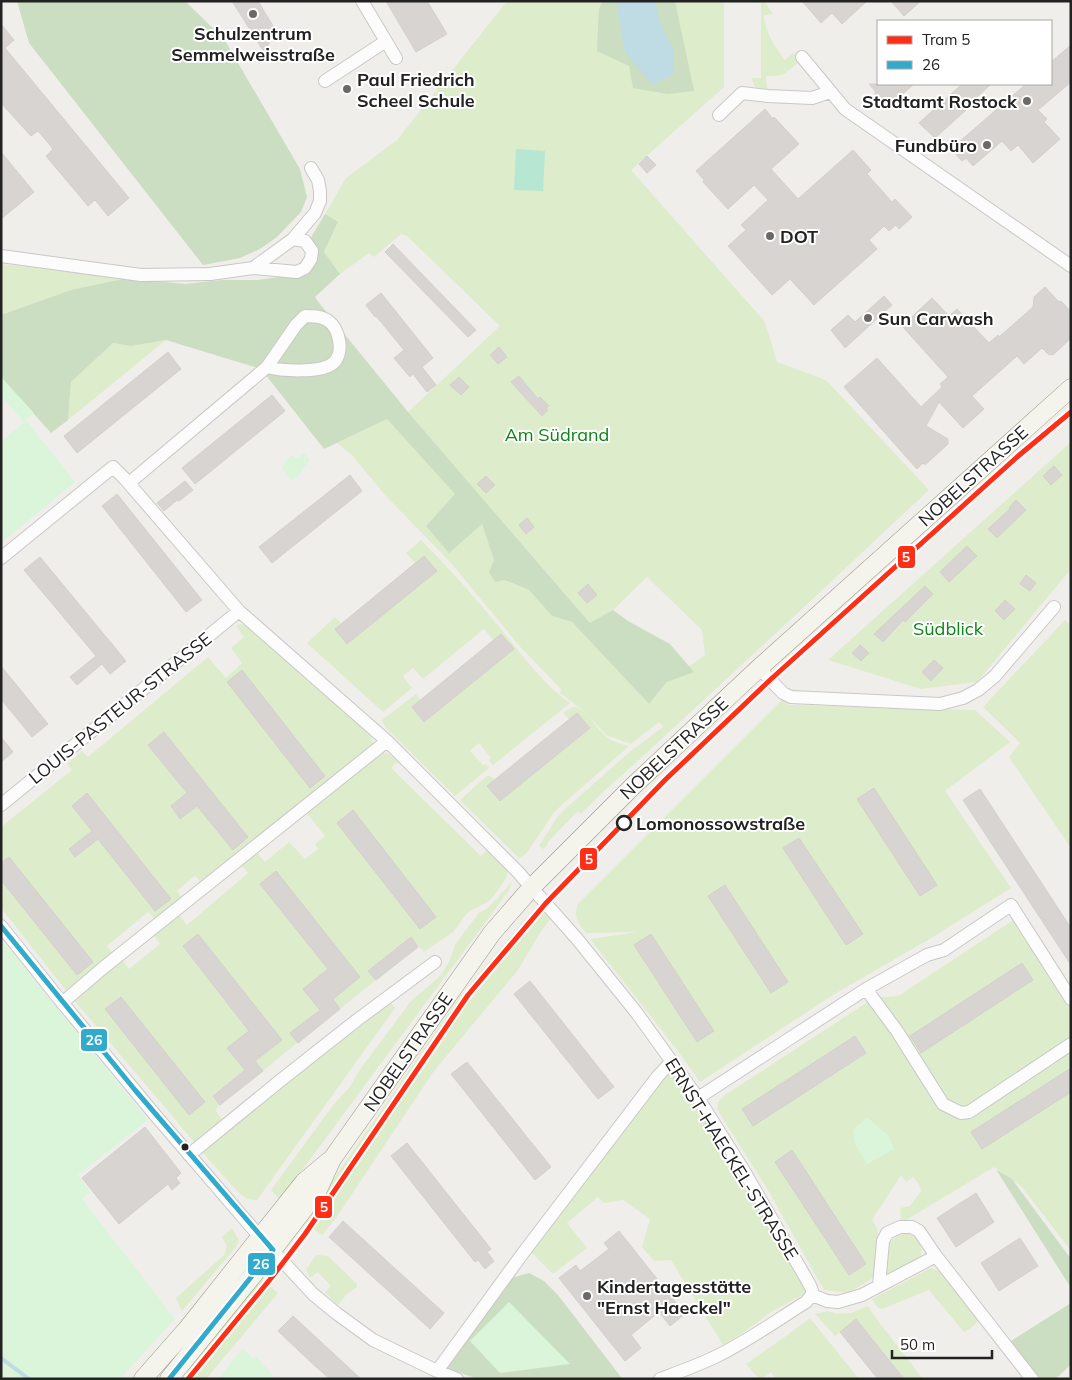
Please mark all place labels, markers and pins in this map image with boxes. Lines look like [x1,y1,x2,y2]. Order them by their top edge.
marker: Schulzentrum Semmelweisstraße [247,8,259,20]
place label: Schulzentrum Semmelweisstraße [171,22,335,66]
place label: Paul Friedrich Scheel Schule [357,68,475,112]
marker: Paul Friedrich Scheel Schule [341,83,353,95]
place label: Stadtamt Rostock [862,90,1018,113]
marker: Stadtamt Rostock [1021,95,1033,107]
place label: Fundbüro [895,134,977,157]
marker: Fundbüro [981,139,993,151]
place label: DOT [780,225,818,248]
marker: DOT [764,230,776,242]
place label: Sun Carwash [878,307,994,330]
marker: Sun Carwash [862,312,874,324]
place label: Lomonossowstraße [636,812,805,835]
marker: Lomonossowstraße [616,815,632,831]
unlabelled marker [180,1142,190,1152]
place label: Kindertagesstätte "Ernst Haeckel" [597,1275,751,1319]
marker: Kindertagesstätte "Ernst Haeckel" [581,1290,593,1302]

